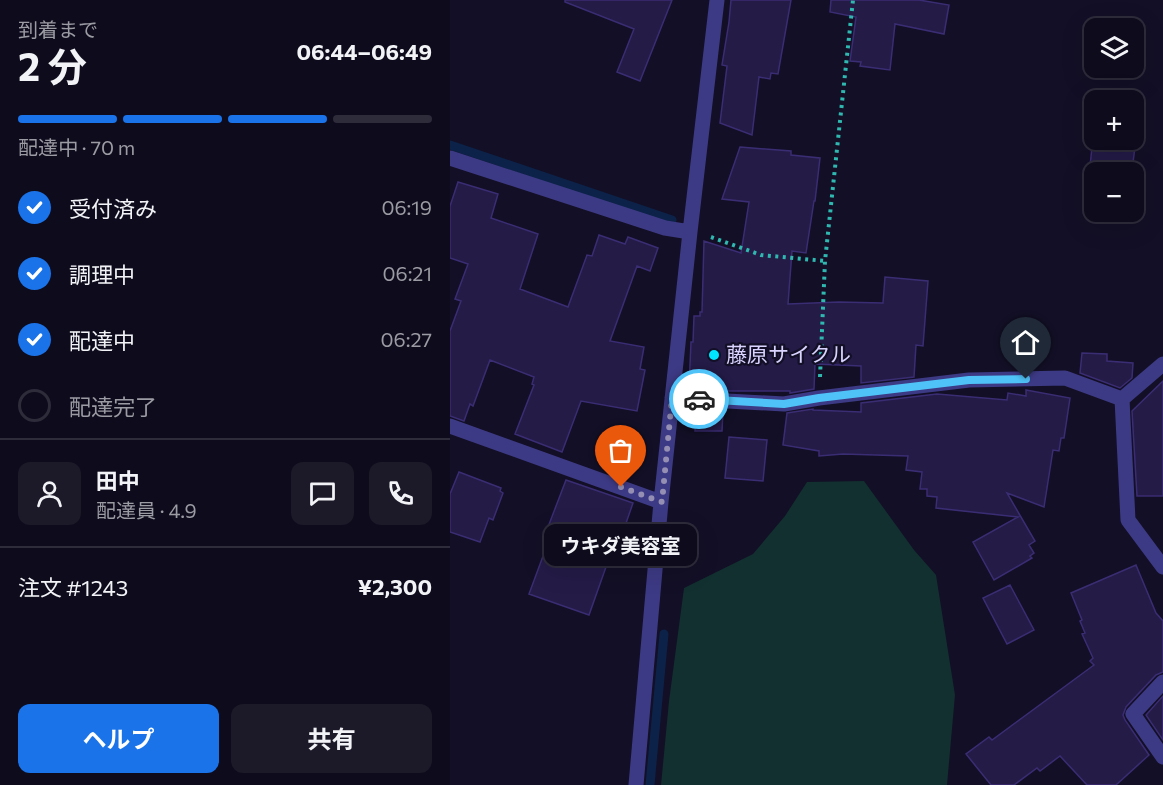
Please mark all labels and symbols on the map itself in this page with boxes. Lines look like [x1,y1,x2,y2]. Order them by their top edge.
pin [1000,317,1051,379]
place label: 藤原サイクル [726,341,851,366]
marker: 藤原サイクル [707,348,721,362]
courier [669,369,729,429]
pin [595,425,646,487]
callout: ウキダ美容室 [544,523,698,565]

